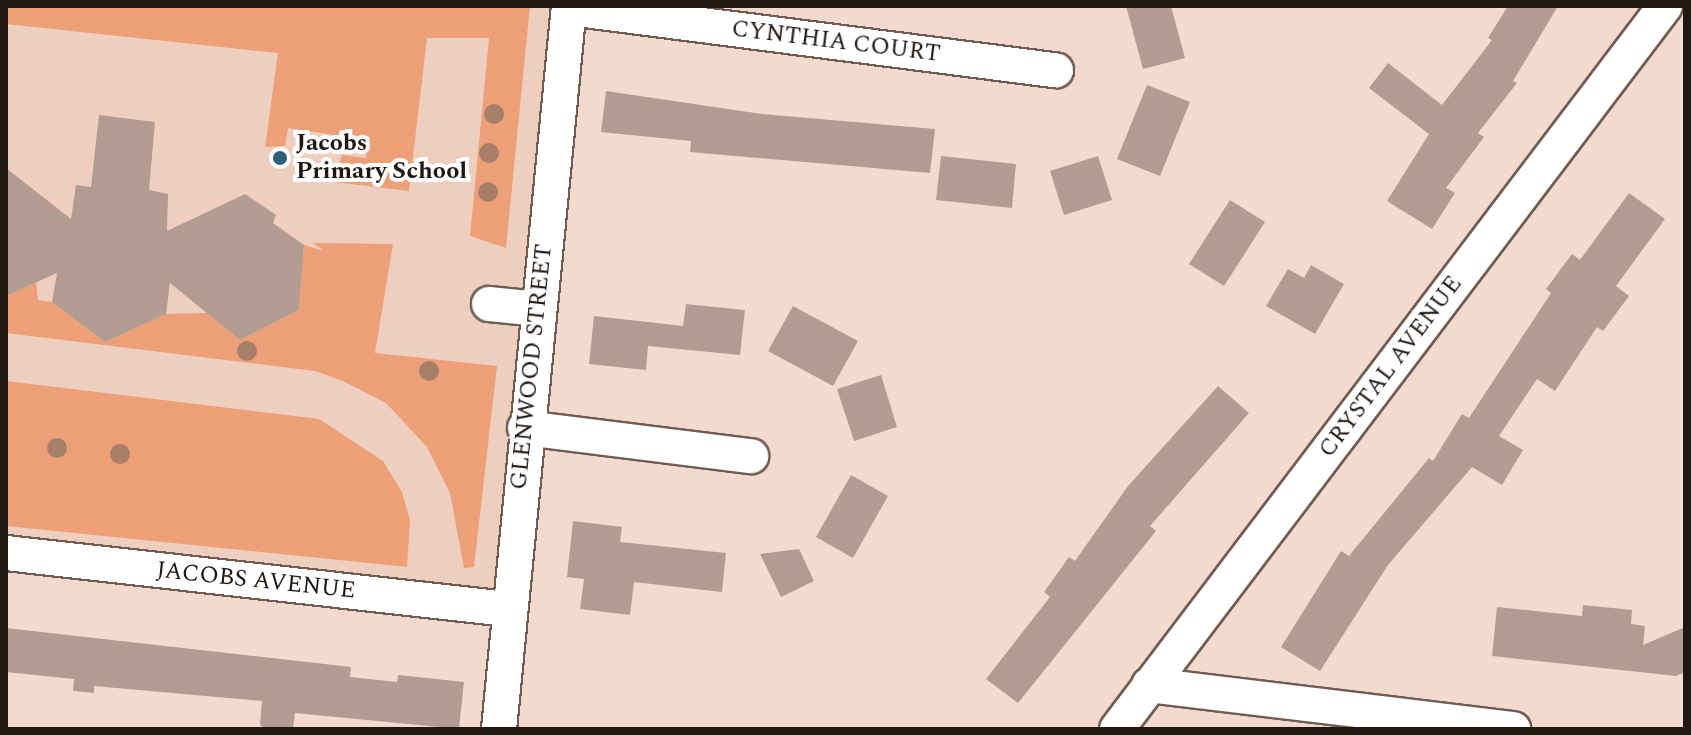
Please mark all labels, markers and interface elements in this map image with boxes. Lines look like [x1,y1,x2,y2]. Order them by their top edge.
street label: CYNTHIA COURT [730,15,942,69]
place label: Jacobs Primary School [296,130,467,186]
marker: Jacobs Primary School [271,149,289,167]
street label: GLENWOOD STREET [505,243,559,491]
street label: CRYSTAL AVENUE [1313,270,1469,464]
street label: JACOBS AVENUE [155,556,357,606]

